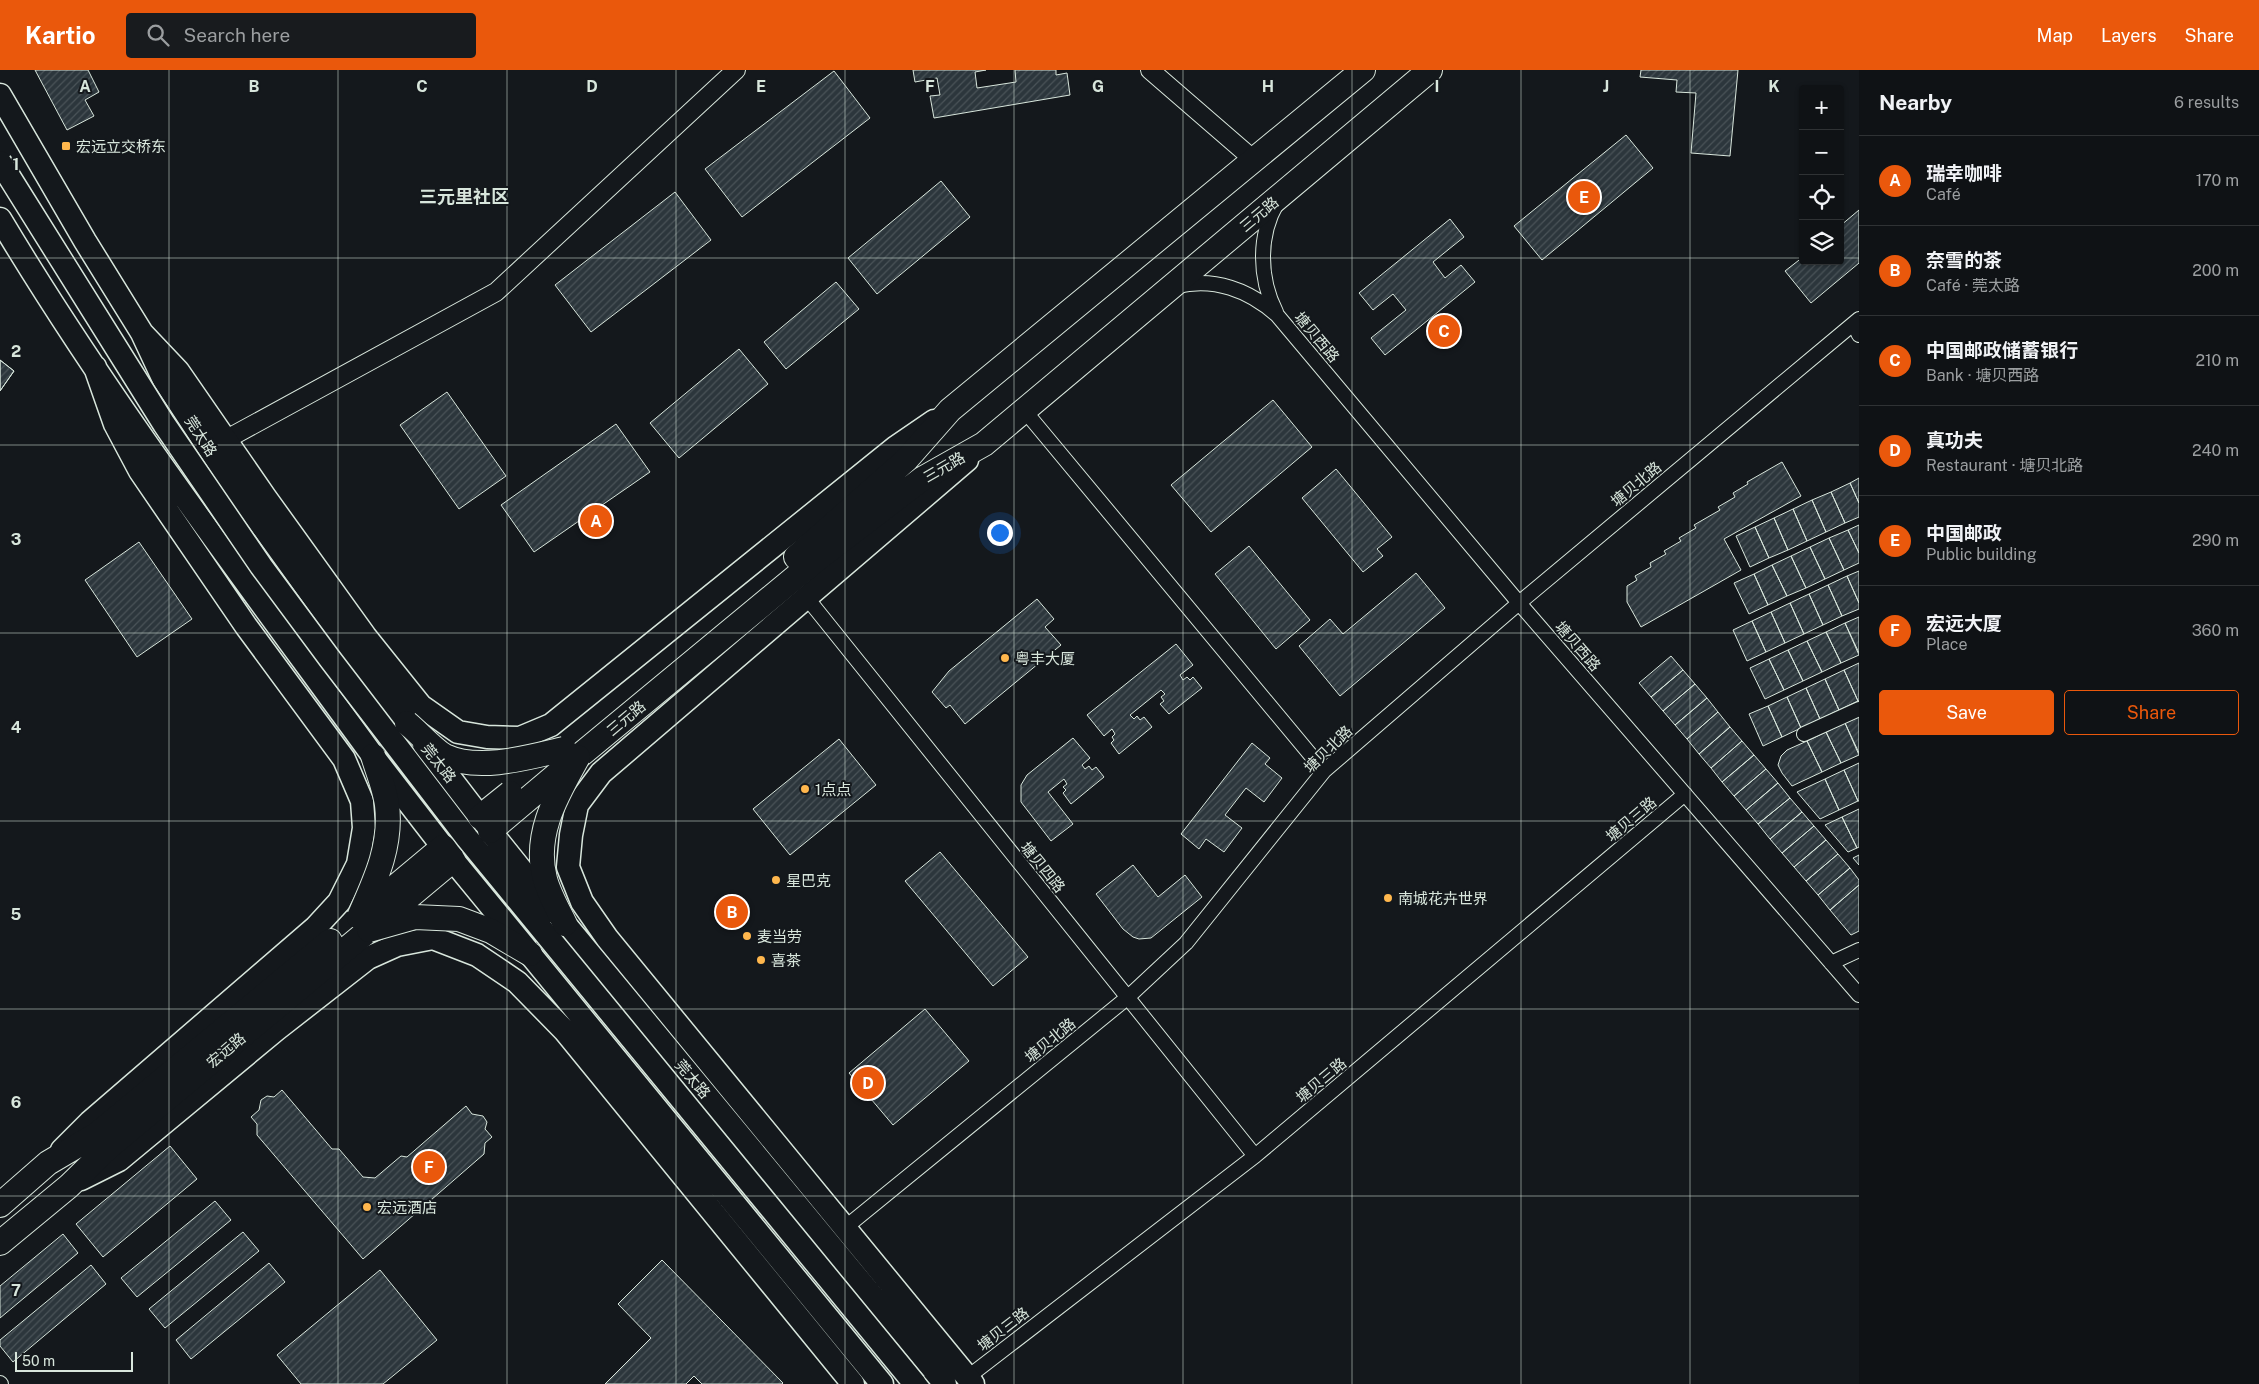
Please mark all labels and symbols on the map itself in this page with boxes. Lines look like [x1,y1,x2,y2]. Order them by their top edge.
text: A [79,77,91,96]
text: B [249,77,260,96]
text: C [416,77,428,96]
text: D [586,77,598,96]
text: E [756,77,766,96]
text: F [925,77,935,96]
text: G [1092,77,1104,96]
text: H [1262,77,1274,96]
text: I [1435,77,1439,96]
text: J [1603,77,1609,96]
text: K [1768,77,1780,96]
place label: 宏远立交桥东 [76,138,166,155]
marker: 宏远立交桥东 [60,140,72,152]
text: 1 [13,155,19,174]
pin: E [1568,178,1600,216]
district label: 三元里社区 [419,186,509,207]
street label: 三元路 [1236,193,1282,235]
street label: 塘贝西路 [1291,309,1343,365]
pin: C [1428,312,1460,350]
text: 2 [11,342,21,361]
street label: 莞太路 [182,412,220,460]
street label: 三元路 [920,448,968,486]
street label: 塘贝北路 [1608,458,1664,510]
pin: A [580,502,612,540]
your location [987,520,1013,546]
text: 3 [11,530,21,549]
street label: 塘贝西路 [1552,618,1604,674]
place label: 粤丰大厦 [1015,650,1075,667]
marker: 粤丰大厦 [999,652,1011,664]
street label: 三元路 [603,697,649,739]
text: 4 [11,718,22,737]
street label: 塘贝北路 [1301,722,1355,776]
street label: 莞太路 [418,740,460,786]
place label: 1点点 [815,781,851,798]
marker: 1点点 [799,783,811,795]
street label: 塘贝三路 [1603,793,1659,845]
street label: 塘贝四路 [1018,838,1068,896]
place label: 星巴克 [786,872,831,889]
marker: 星巴克 [770,874,782,886]
place label: 南城花卉世界 [1398,890,1488,907]
marker: 南城花卉世界 [1382,892,1394,904]
pin: B [716,893,748,931]
text: 5 [11,905,22,924]
place label: 麦当劳 [757,928,802,945]
marker: 麦当劳 [741,930,753,942]
place label: 喜茶 [771,952,801,969]
marker: 喜茶 [755,954,767,966]
street label: 塘贝北路 [1021,1015,1079,1065]
street label: 宏远路 [203,1029,249,1071]
street label: 塘贝三路 [1293,1054,1349,1106]
street label: 莞太路 [672,1056,714,1102]
pin: D [852,1064,884,1102]
text: 6 [11,1093,21,1112]
pin: F [413,1148,445,1186]
place label: 宏远酒店 [377,1199,437,1216]
marker: 宏远酒店 [361,1201,373,1213]
text: 7 [11,1281,21,1300]
street label: 塘贝三路 [974,1304,1032,1354]
scale bar [15,1349,132,1372]

